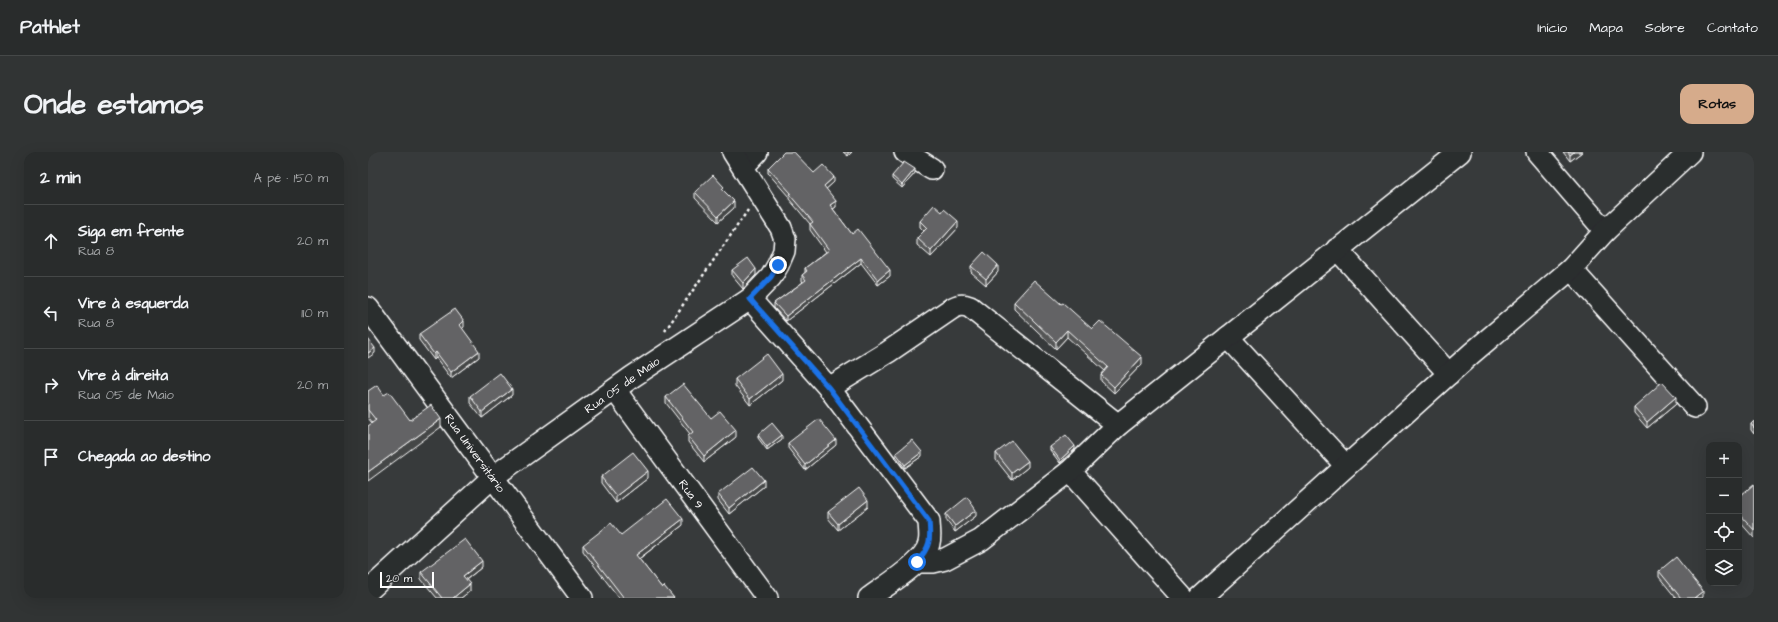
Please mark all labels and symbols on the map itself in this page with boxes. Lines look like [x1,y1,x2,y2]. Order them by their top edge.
route end [769,256,787,274]
street label: Rua 05 de Maio [581,353,664,418]
street label: Rua Universitário [440,411,509,496]
street label: Rua 9 [674,476,707,513]
route start [908,553,926,571]
scale bar [380,570,434,589]

